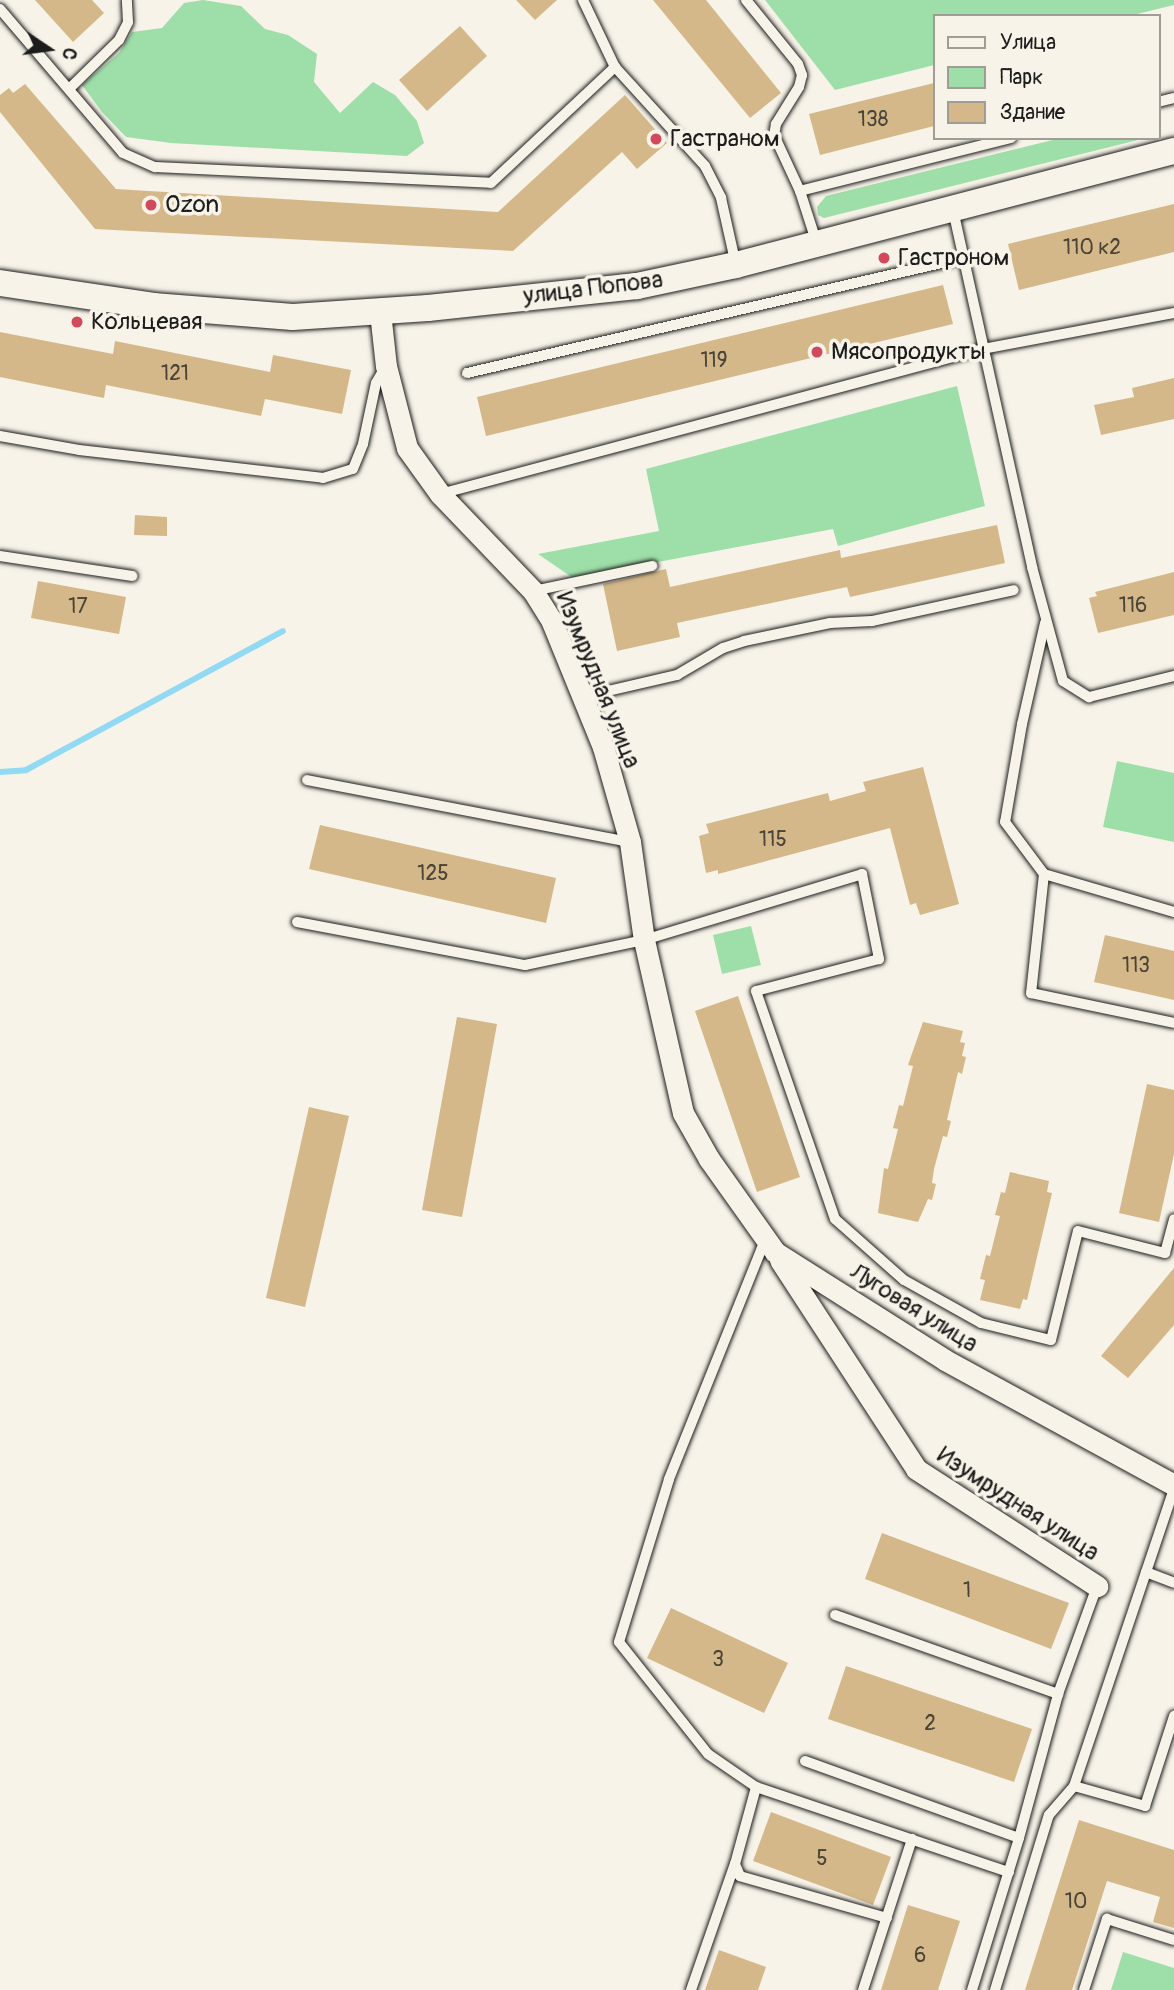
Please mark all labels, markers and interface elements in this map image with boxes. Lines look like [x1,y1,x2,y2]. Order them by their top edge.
north arrow [14,14,84,84]
legend [932,14,1160,140]
text: Улица [1000,29,1056,56]
text: С [56,45,82,62]
text: Парк [1000,64,1043,91]
text: Здание [1000,99,1065,126]
house number: 138 [858,107,888,133]
place label: Гастраном [670,125,780,153]
marker: Гастраном [648,131,664,147]
place label: Ozon [165,191,219,219]
marker: Ozon [143,197,159,213]
house number: 110 к2 [1063,235,1121,261]
place label: Гастроном [898,244,1009,272]
marker: Гастроном [876,250,892,266]
street label: улица Попова [522,265,664,311]
place label: Кольцевая [91,308,202,336]
marker: Кольцевая [69,314,85,330]
place label: Мясопродукты [831,338,986,366]
marker: Мясопродукты [809,344,825,360]
house number: 119 [700,348,728,374]
house number: 121 [161,361,189,387]
street label: Изумрудная улица [550,588,646,772]
house number: 116 [1119,593,1147,619]
house number: 17 [68,594,88,620]
house number: 115 [759,827,787,853]
house number: 125 [417,861,449,887]
house number: 113 [1122,953,1150,979]
street label: Луговая улица [845,1257,983,1359]
street label: Изумрудная улица [932,1441,1104,1567]
house number: 1 [963,1578,971,1604]
house number: 3 [712,1647,724,1673]
house number: 2 [924,1711,936,1737]
house number: 5 [816,1846,828,1872]
house number: 10 [1065,1889,1087,1915]
house number: 6 [914,1943,926,1969]

